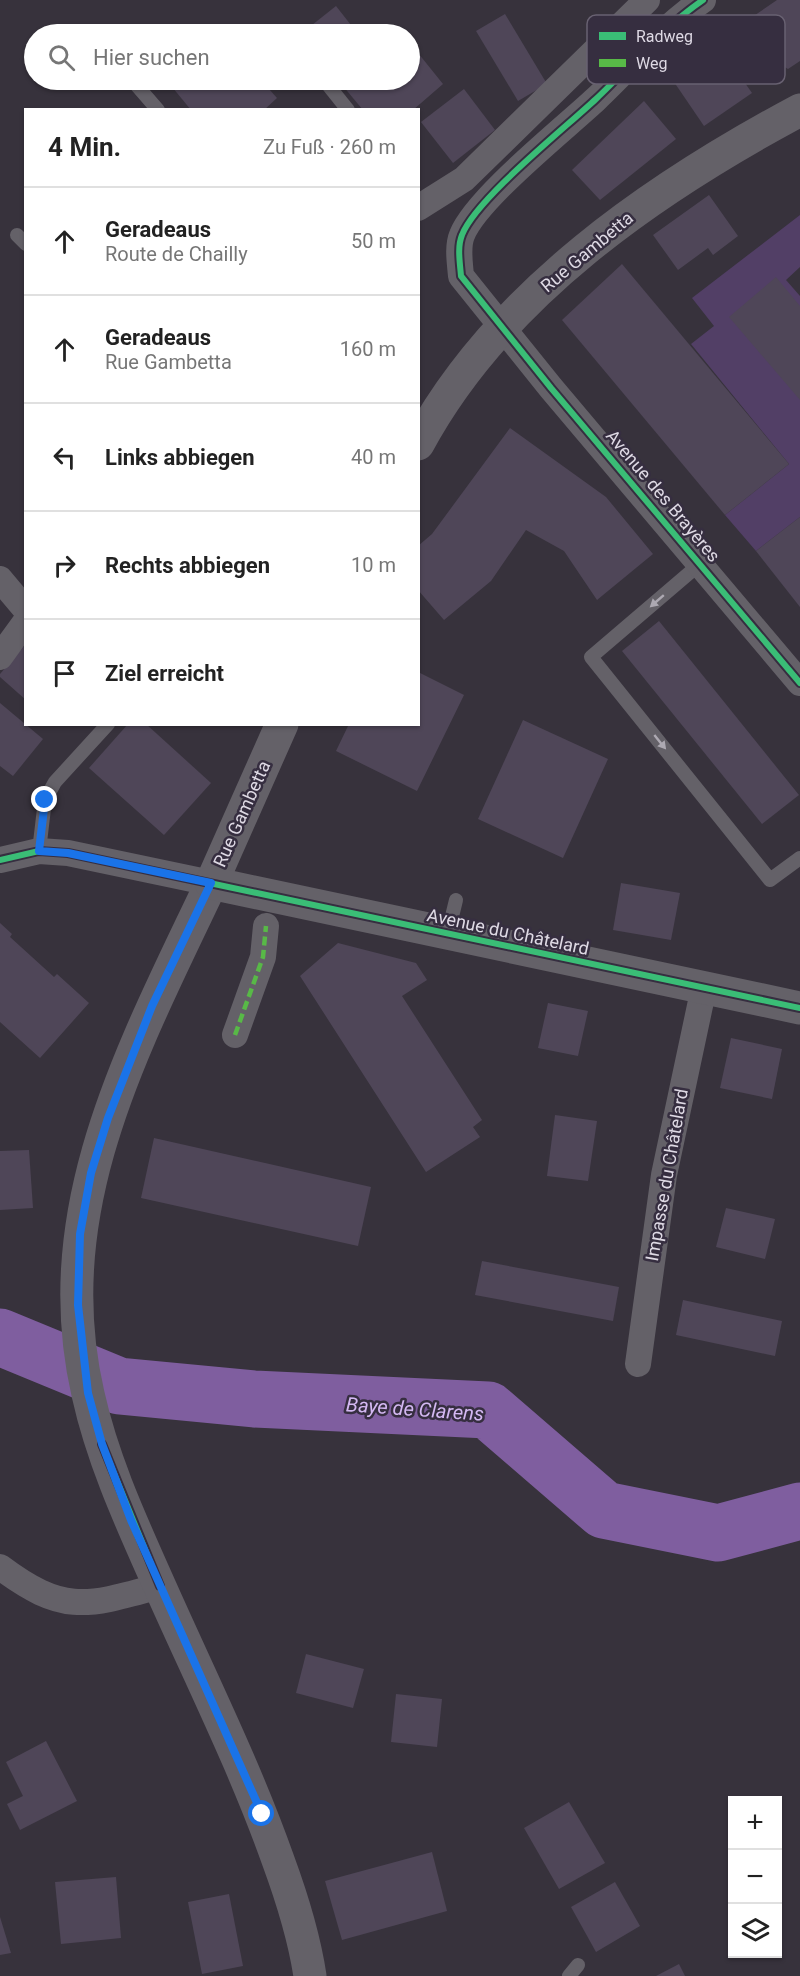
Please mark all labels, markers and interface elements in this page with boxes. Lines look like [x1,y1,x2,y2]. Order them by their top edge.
legend [587,15,785,84]
search box [24,24,420,90]
text: Radweg [636,27,693,46]
icon: search [45,41,78,74]
text: Hier suchen [93,45,210,70]
text: Weg [636,54,667,73]
text: 4 Min. [48,132,121,162]
text: Zu Fuß · 260 m [263,135,396,159]
street label: Rue Gambetta [536,207,637,296]
text: Geradeaus [105,217,211,242]
icon: ahead [48,225,81,258]
text: 50 m [351,229,396,253]
text: Route de Chailly [105,242,248,266]
text: Geradeaus [105,325,211,350]
icon: ahead [48,333,81,366]
text: 160 m [340,337,396,361]
text: Rue Gambetta [105,350,232,374]
street label: Avenue des Brayères [602,425,725,566]
icon: left [48,441,81,474]
text: Links abbiegen [105,445,255,470]
text: 40 m [351,445,396,469]
icon: right [48,549,81,582]
text: Rechts abbiegen [105,553,270,578]
text: 10 m [351,553,396,577]
one-way arrow [649,595,664,608]
icon: arrive [48,657,81,690]
text: Ziel erreicht [105,661,224,686]
one-way arrow [653,735,665,750]
street label: Rue Gambetta [209,757,274,870]
route end [31,786,57,812]
street label: Avenue du Châtelard [425,904,591,959]
street label: Impasse du Châtelard [641,1087,692,1263]
water label: Baye de Clarens [345,1392,485,1426]
map controls [728,1796,782,1958]
button: + [728,1796,782,1850]
route start [248,1800,274,1826]
button: − [728,1850,782,1904]
button: layers [728,1904,782,1958]

